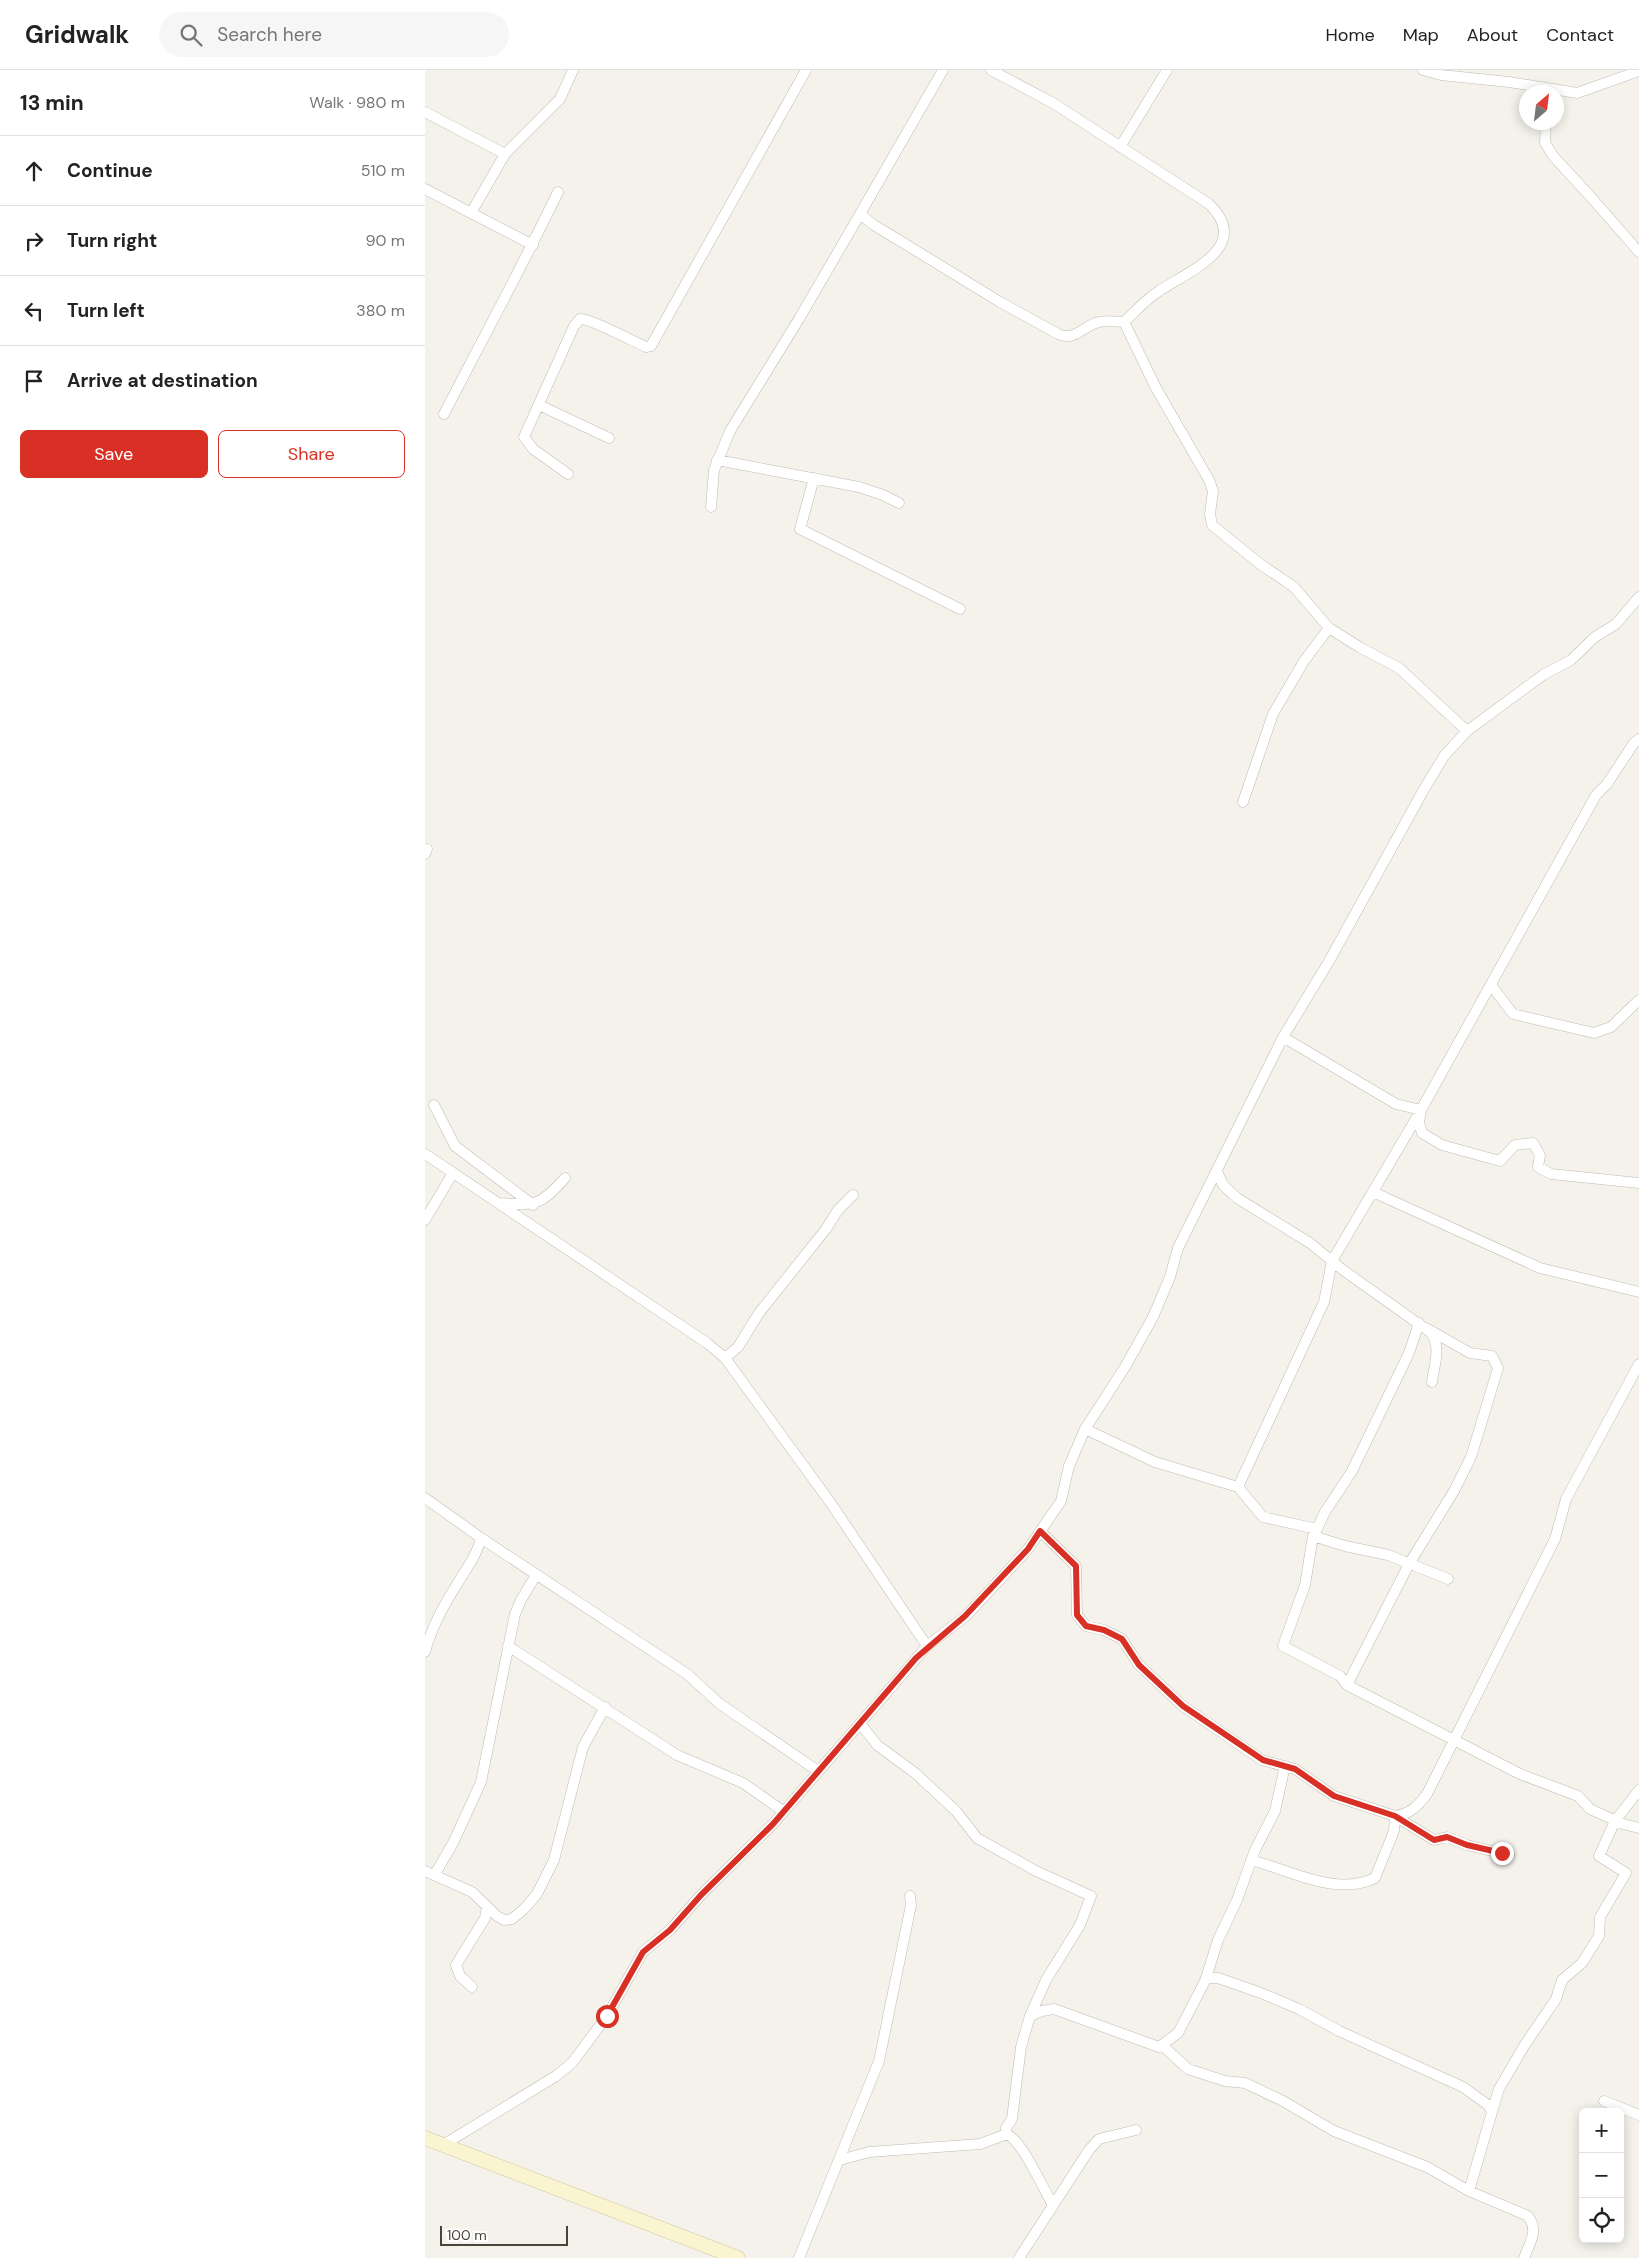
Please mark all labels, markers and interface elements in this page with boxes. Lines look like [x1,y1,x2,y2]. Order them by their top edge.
search box [159,12,509,57]
text: Gridwalk [25,19,129,50]
icon: search [177,21,205,49]
text: Search here [217,22,322,47]
text: Home [1325,23,1375,47]
text: Map [1403,23,1439,47]
text: About [1467,23,1518,47]
text: Contact [1546,23,1614,47]
north arrow [1519,85,1564,130]
text: 13 min [20,89,84,117]
text: Walk · 980 m [309,92,405,113]
icon: ahead [20,157,48,185]
text: Continue [67,158,153,183]
text: 510 m [361,160,405,181]
icon: right [20,227,48,255]
text: Turn right [67,228,157,253]
text: 90 m [365,230,405,251]
icon: left [20,297,48,325]
text: Turn left [67,298,145,323]
text: 380 m [356,300,405,321]
icon: arrive [20,367,48,395]
text: Arrive at destination [67,368,258,393]
button: Save [20,430,208,478]
button: Share [218,430,405,478]
route end [1491,1842,1514,1865]
route start [596,2005,619,2028]
map controls [1579,2108,1624,2243]
button: + [1579,2108,1624,2153]
button: − [1579,2153,1624,2198]
button: locate [1579,2198,1624,2243]
scale bar [440,2223,567,2246]
text: 100 m [447,2226,487,2244]

